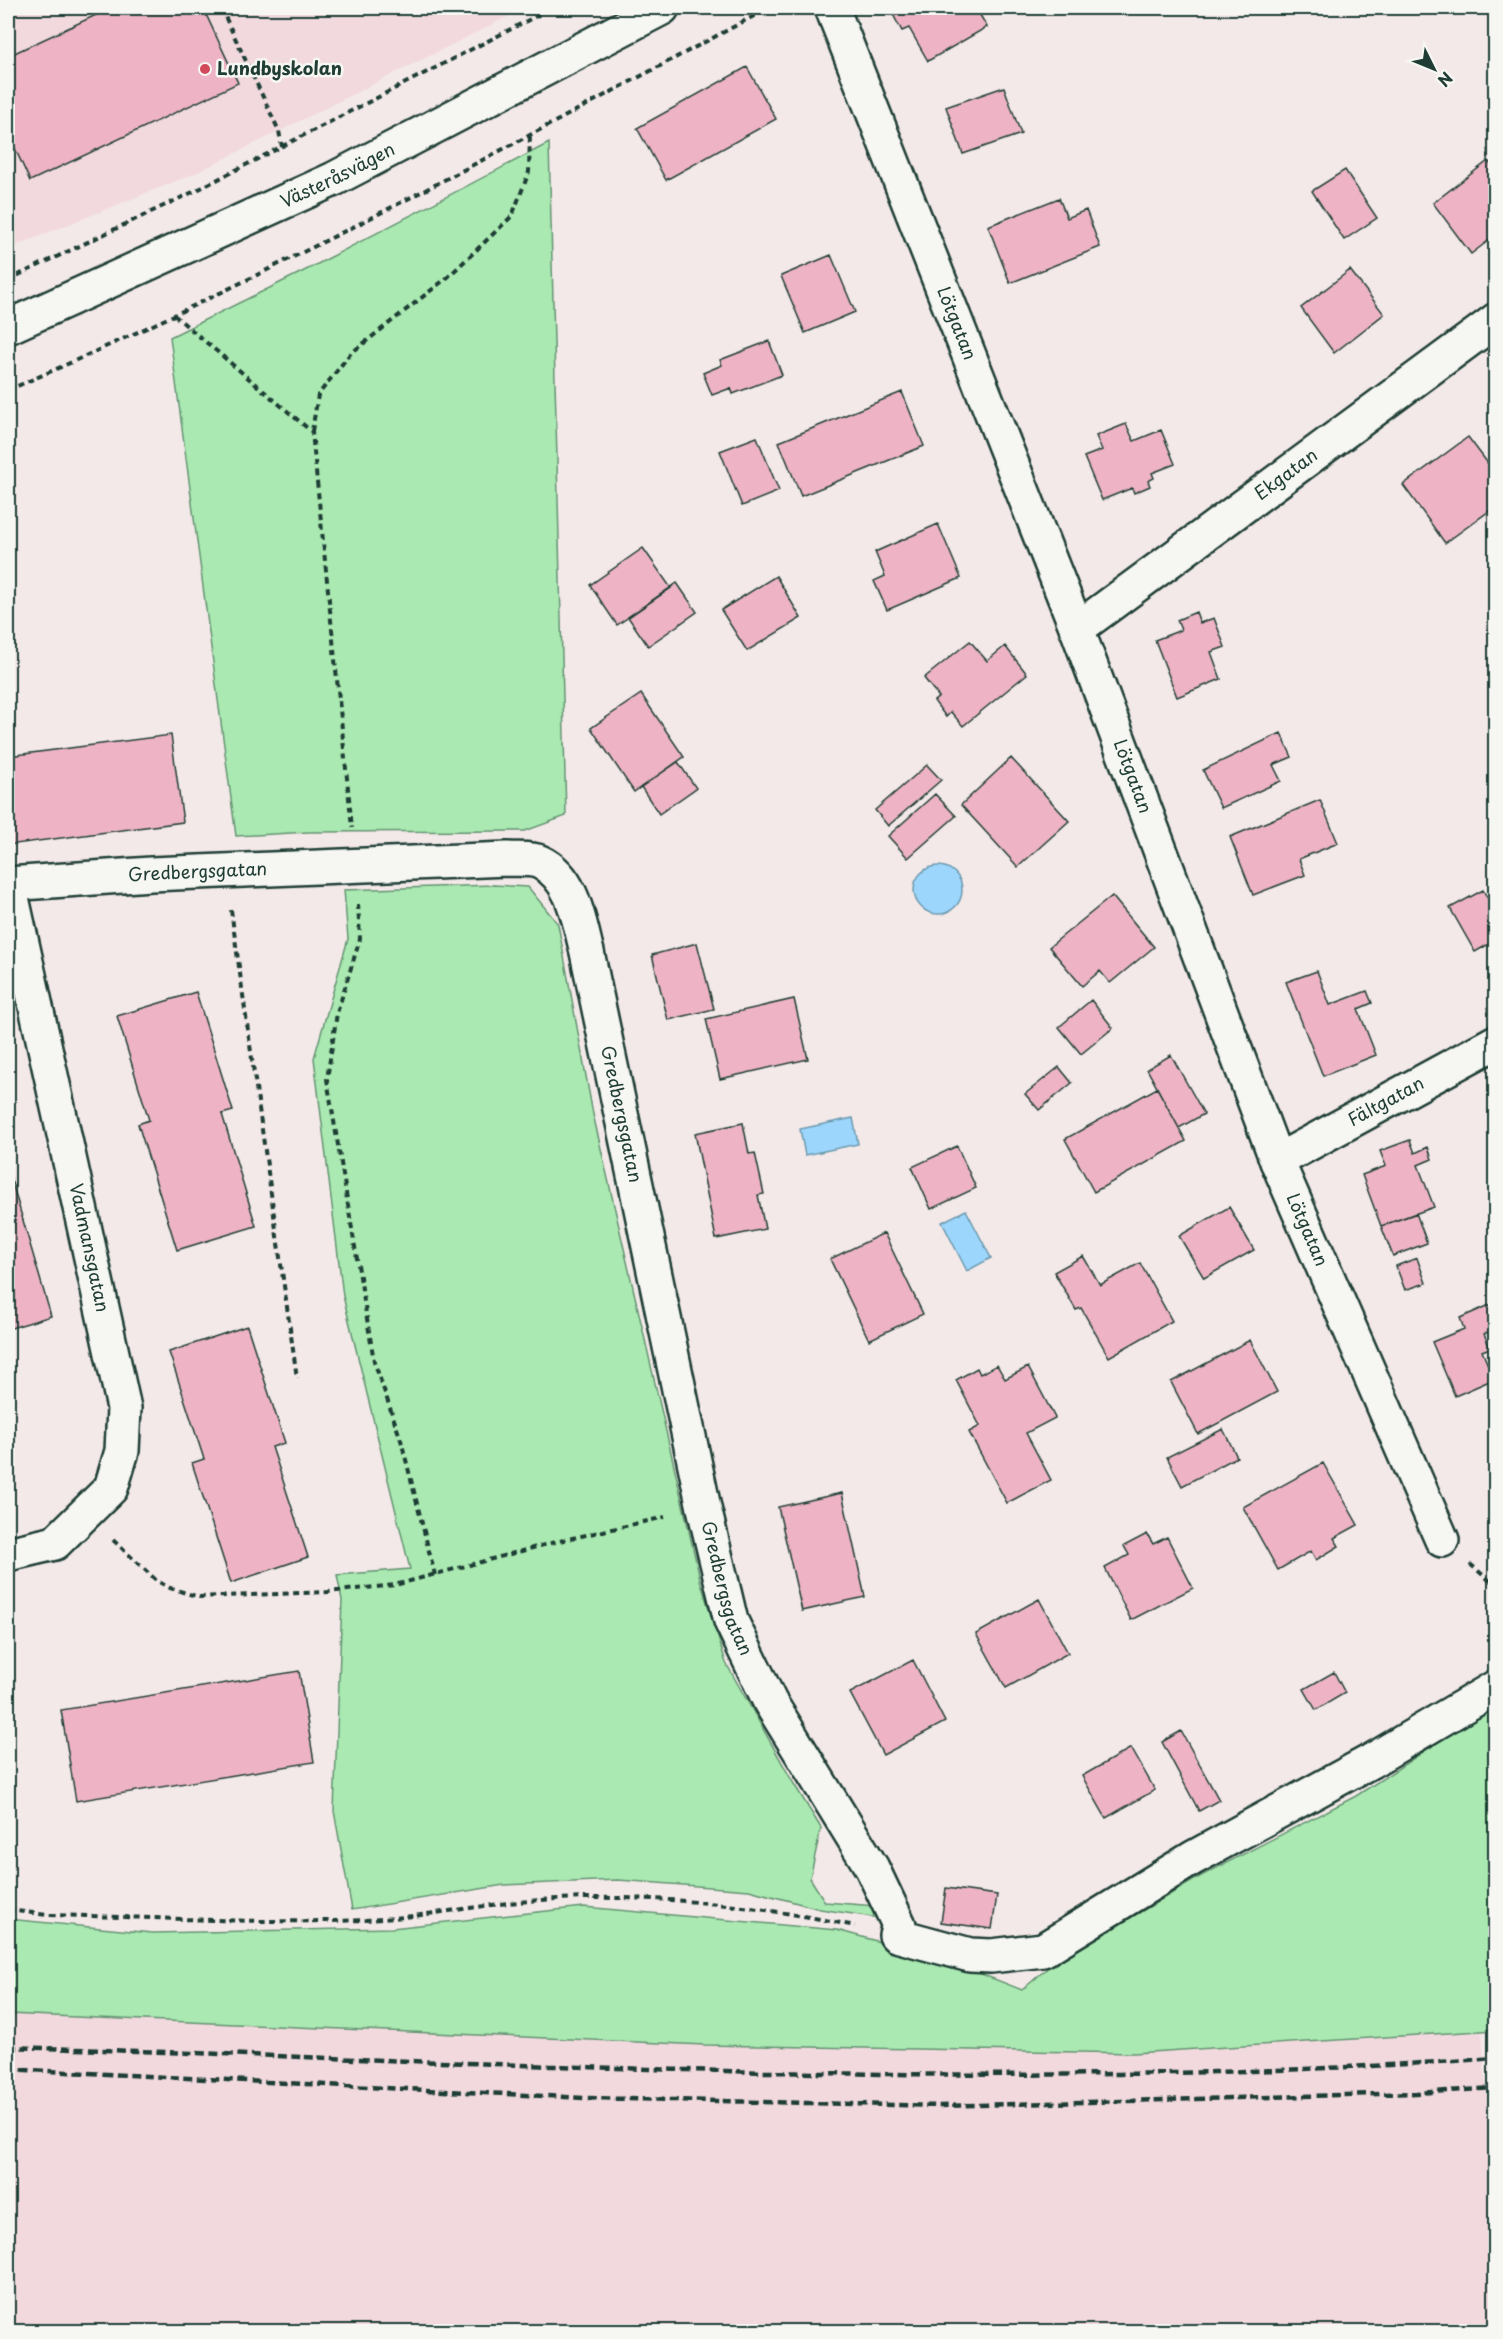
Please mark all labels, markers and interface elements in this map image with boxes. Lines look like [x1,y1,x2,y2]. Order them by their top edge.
north arrow [1404,39,1464,99]
place label: Lundbyskolan [217,54,342,81]
marker: Lundbyskolan [198,62,212,76]
text: N [1433,67,1459,93]
street label: Västeråsvägen [276,135,399,214]
street label: Lötgatan [931,282,985,364]
street label: Ekgatan [1248,441,1323,506]
street label: Lötgatan [1108,735,1160,817]
street label: Gredbergsgatan [127,854,268,888]
street label: Gredbergsgatan [595,1043,650,1185]
street label: Fältgatan [1342,1069,1428,1132]
street label: Vadmansgatan [64,1181,117,1314]
street label: Lötgatan [1281,1188,1336,1270]
street label: Gredbergsgatan [696,1518,761,1660]

